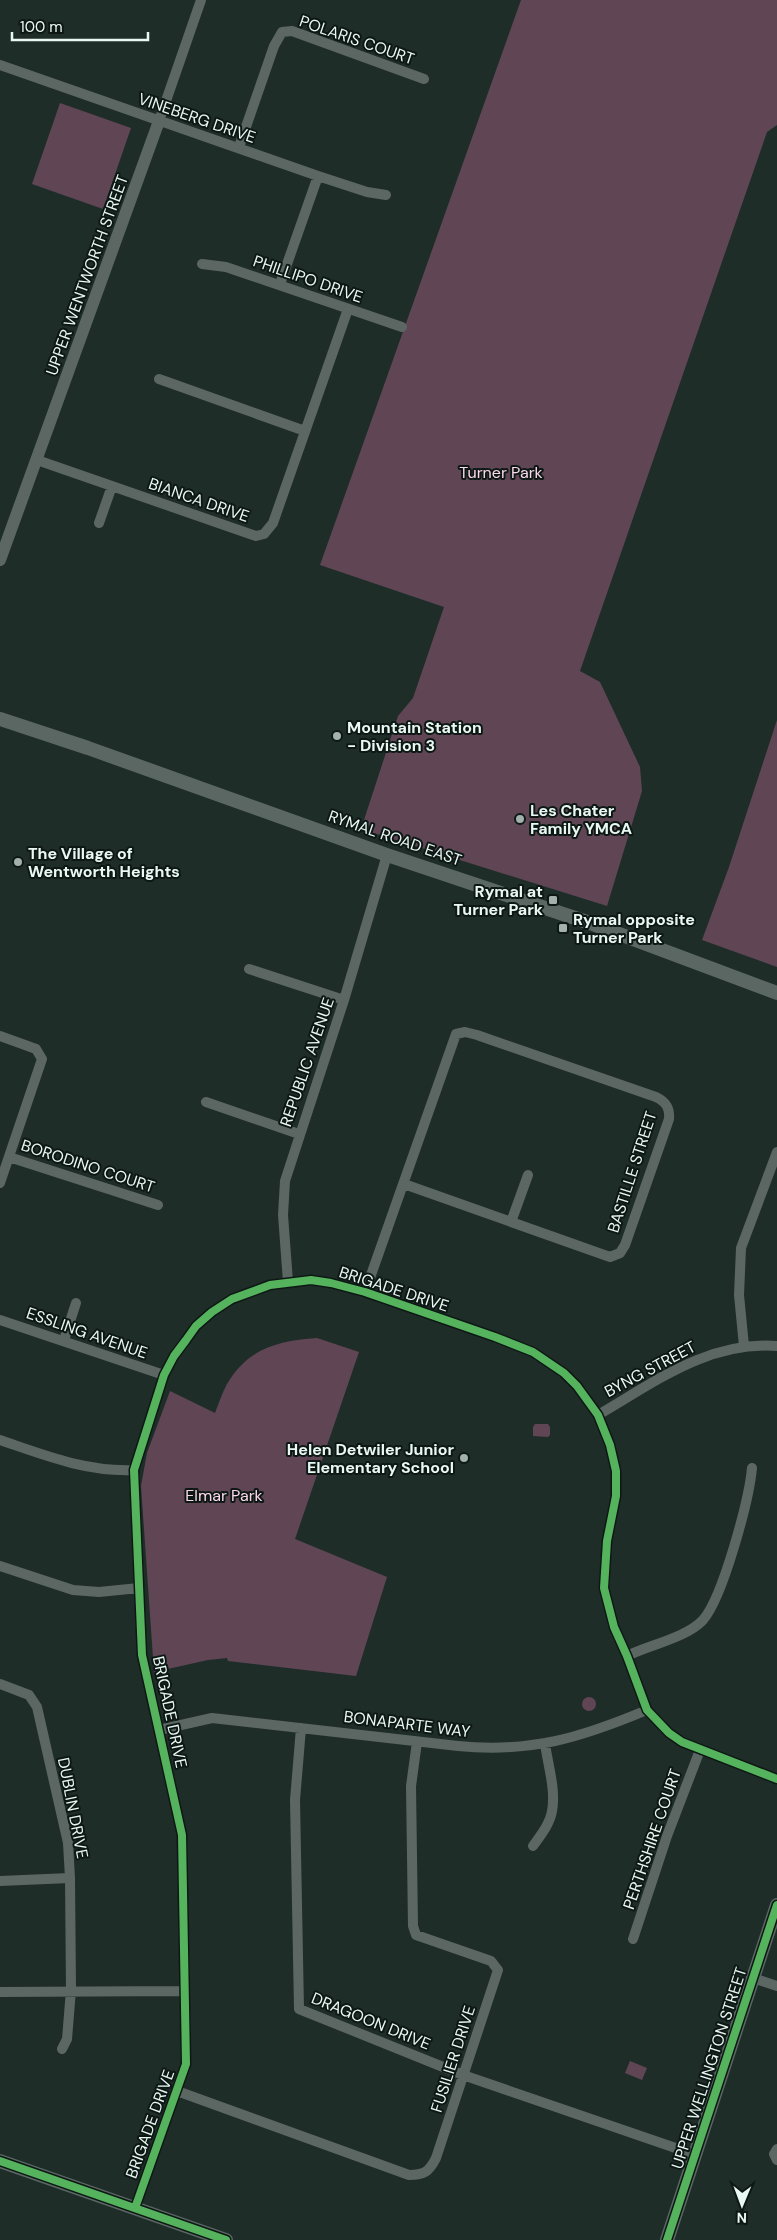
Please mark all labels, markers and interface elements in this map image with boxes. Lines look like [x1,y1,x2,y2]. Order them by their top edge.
scale bar [12,10,149,42]
street label: POLARIS COURT [297,10,417,70]
text: 100 m [20,17,63,37]
street label: VINEBERG DRIVE [135,88,259,148]
street label: UPPER WENTWORTH STREET [41,172,133,378]
street label: PHILLIPO DRIVE [250,250,366,308]
park label: Turner Park [459,462,543,483]
street label: BIANCA DRIVE [146,473,252,527]
place label: Mountain Station - Division 3 [347,717,482,756]
marker: Mountain Station - Division 3 [331,730,343,742]
place label: Les Chater Family YMCA [530,800,632,839]
street label: RYMAL ROAD EAST [326,805,464,871]
marker: Les Chater Family YMCA [514,813,526,825]
place label: The Village of Wentworth Heights [28,843,180,882]
marker: The Village of Wentworth Heights [12,856,24,868]
place label: Rymal at Turner Park [454,881,544,920]
marker: Rymal at Turner Park [547,894,559,906]
place label: Rymal opposite Turner Park [573,909,695,948]
marker: Rymal opposite Turner Park [557,922,569,934]
street label: REPUBLIC AVENUE [275,995,339,1129]
street label: BASTILLE STREET [602,1109,662,1235]
street label: BORODINO COURT [19,1135,157,1197]
street label: BRIGADE DRIVE [337,1261,451,1317]
street label: ESSLING AVENUE [24,1302,150,1364]
street label: BYNG STREET [601,1336,699,1402]
place label: Helen Detwiler Junior Elementary School [287,1439,454,1478]
marker: Helen Detwiler Junior Elementary School [458,1452,470,1464]
park label: Elmar Park [185,1485,263,1506]
street label: BRIGADE DRIVE [148,1654,192,1770]
street label: BONAPARTE WAY [343,1706,471,1742]
street label: DUBLIN DRIVE [53,1756,93,1860]
street label: PERTHSHIRE COURT [618,1766,686,1912]
street label: UPPER WELLINGTON STREET [666,1964,752,2171]
street label: DRAGOON DRIVE [308,1988,434,2054]
street label: FUSILIER DRIVE [426,2003,480,2115]
street label: BRIGADE DRIVE [121,2067,179,2181]
north arrow [717,2180,767,2230]
text: N [737,2209,747,2227]

